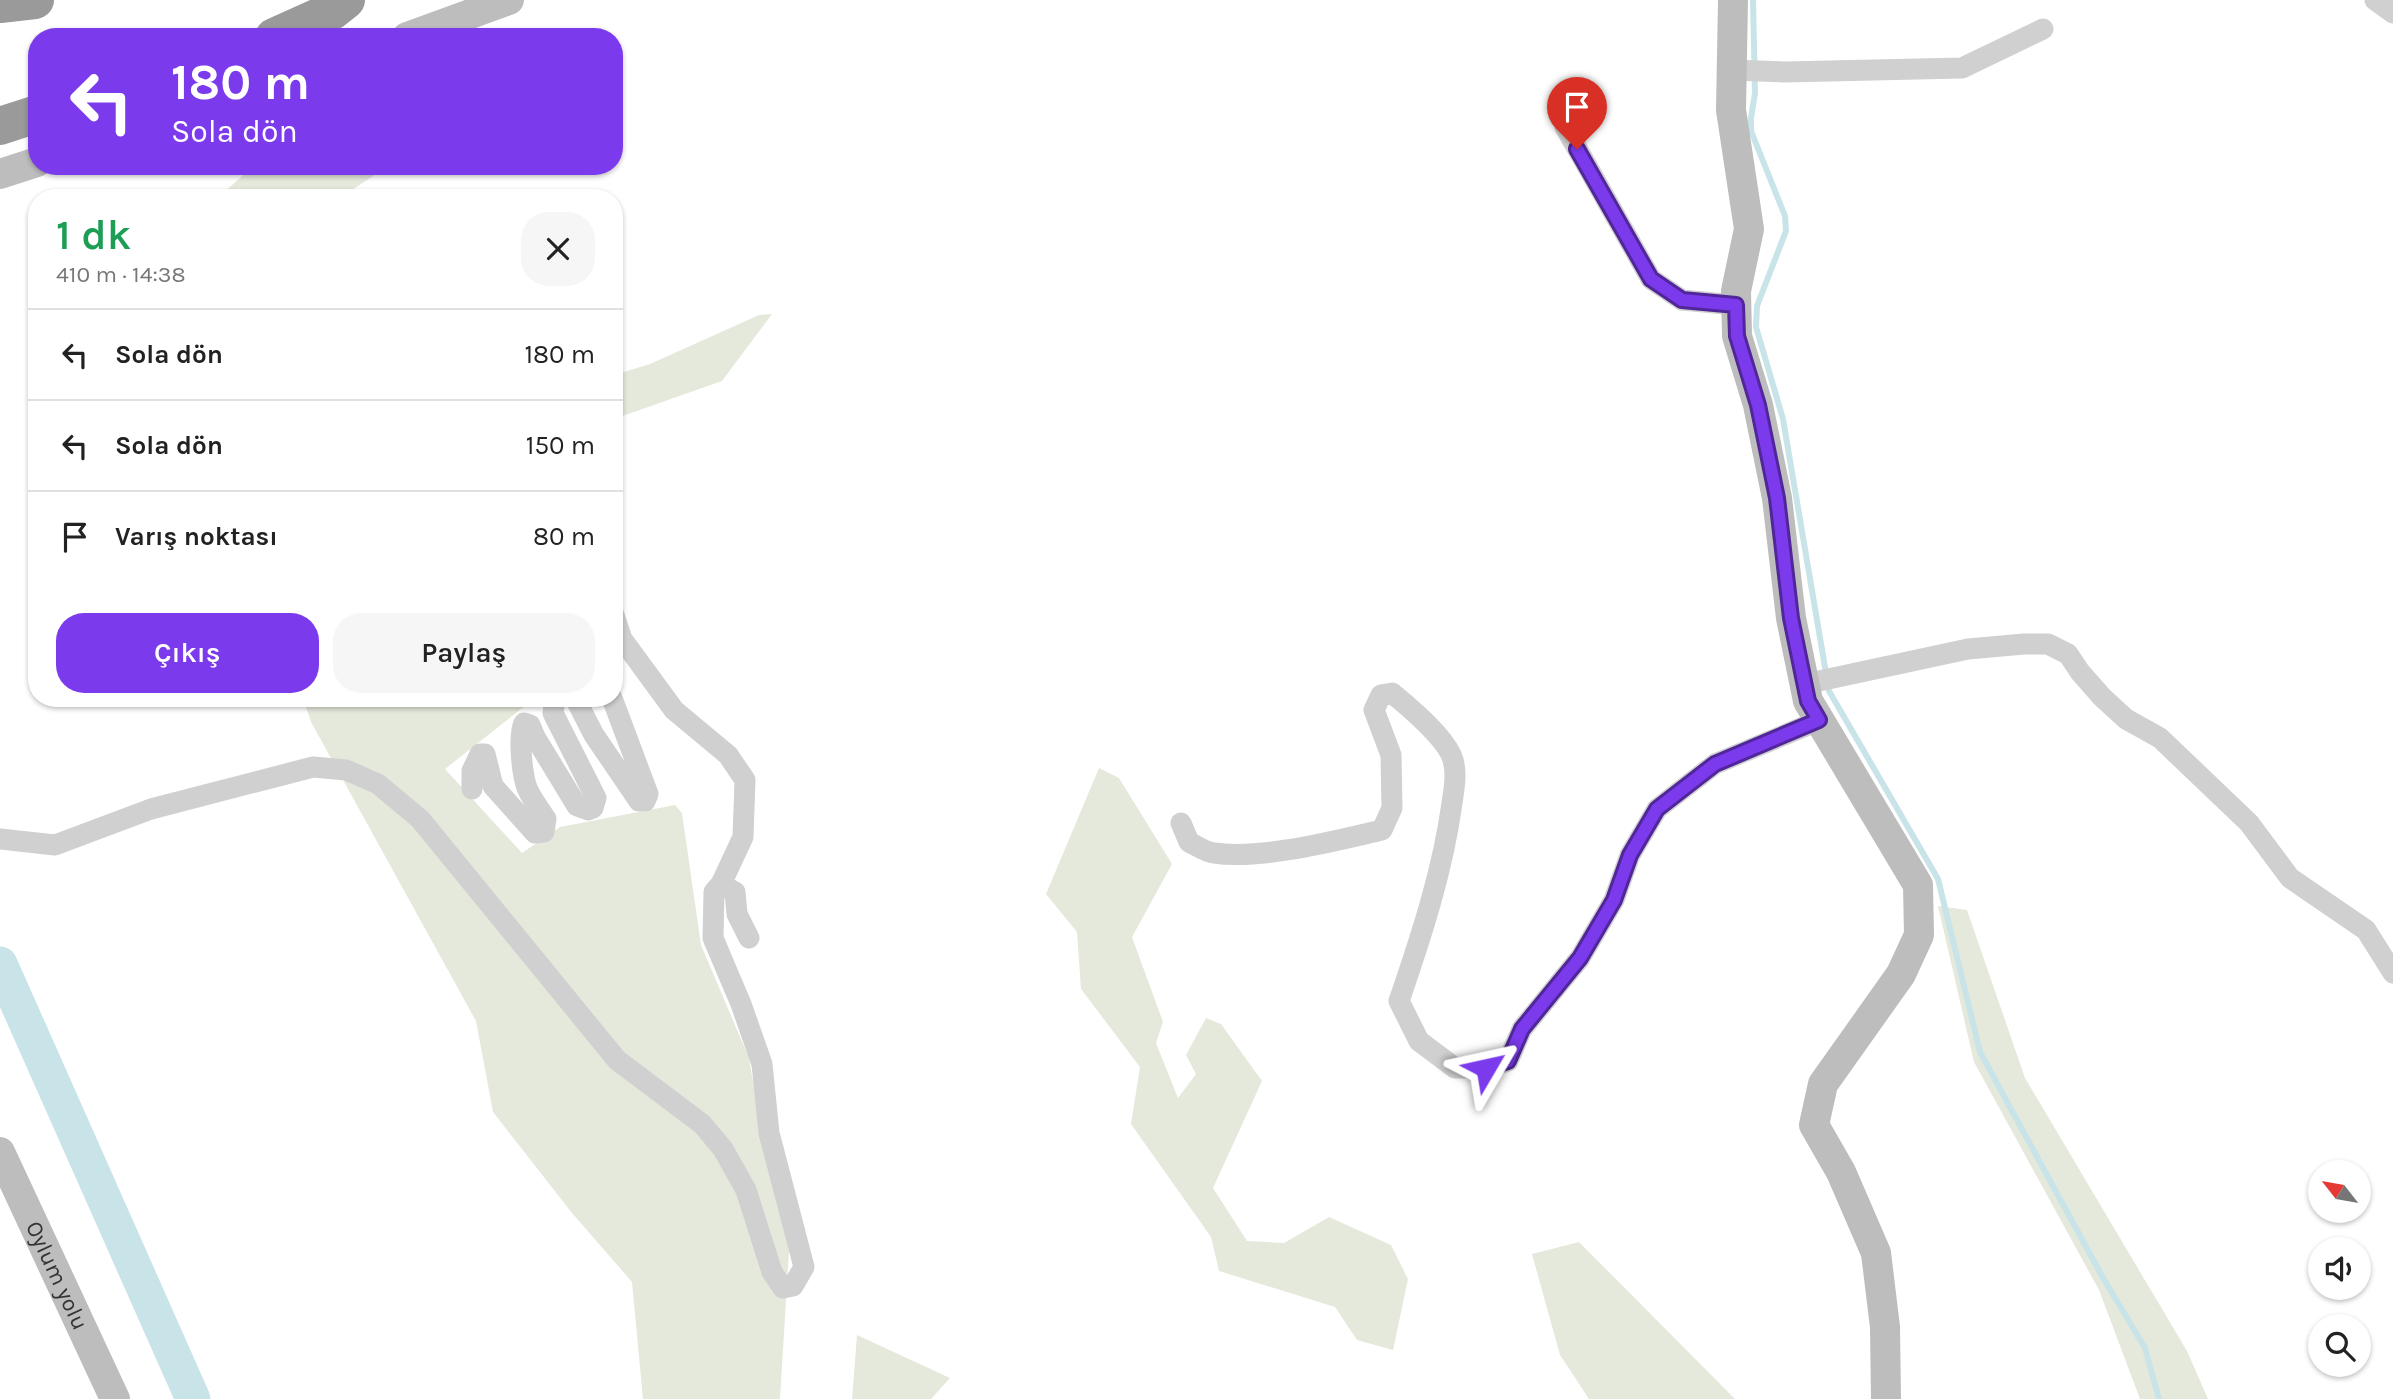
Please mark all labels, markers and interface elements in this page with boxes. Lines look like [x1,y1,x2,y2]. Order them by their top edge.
text: 180 m [171,54,310,111]
icon: left [56,56,147,147]
pin [1547,77,1607,149]
icon: arrive [1558,88,1596,126]
text: Sola dön [171,113,298,150]
text: 1 dk [56,210,131,260]
button: close [521,212,595,286]
text: 410 m · 14:38 [56,261,186,288]
icon: left [56,336,94,374]
text: Sola dön [115,339,223,370]
text: 180 m [525,339,595,370]
icon: left [56,427,94,465]
text: Sola dön [115,430,223,461]
text: 150 m [526,430,595,461]
icon: arrive [56,518,94,556]
text: Varış noktası [115,521,278,552]
text: 80 m [533,521,595,552]
button: Çıkış [56,613,319,693]
button: Paylaş [333,613,595,693]
position arrow [1449,1031,1523,1105]
north arrow [2308,1160,2371,1223]
map controls [2308,1160,2371,1377]
street label: Oylum yolu [20,1217,94,1334]
button: sound [2308,1237,2371,1300]
button: search [2308,1314,2371,1377]

